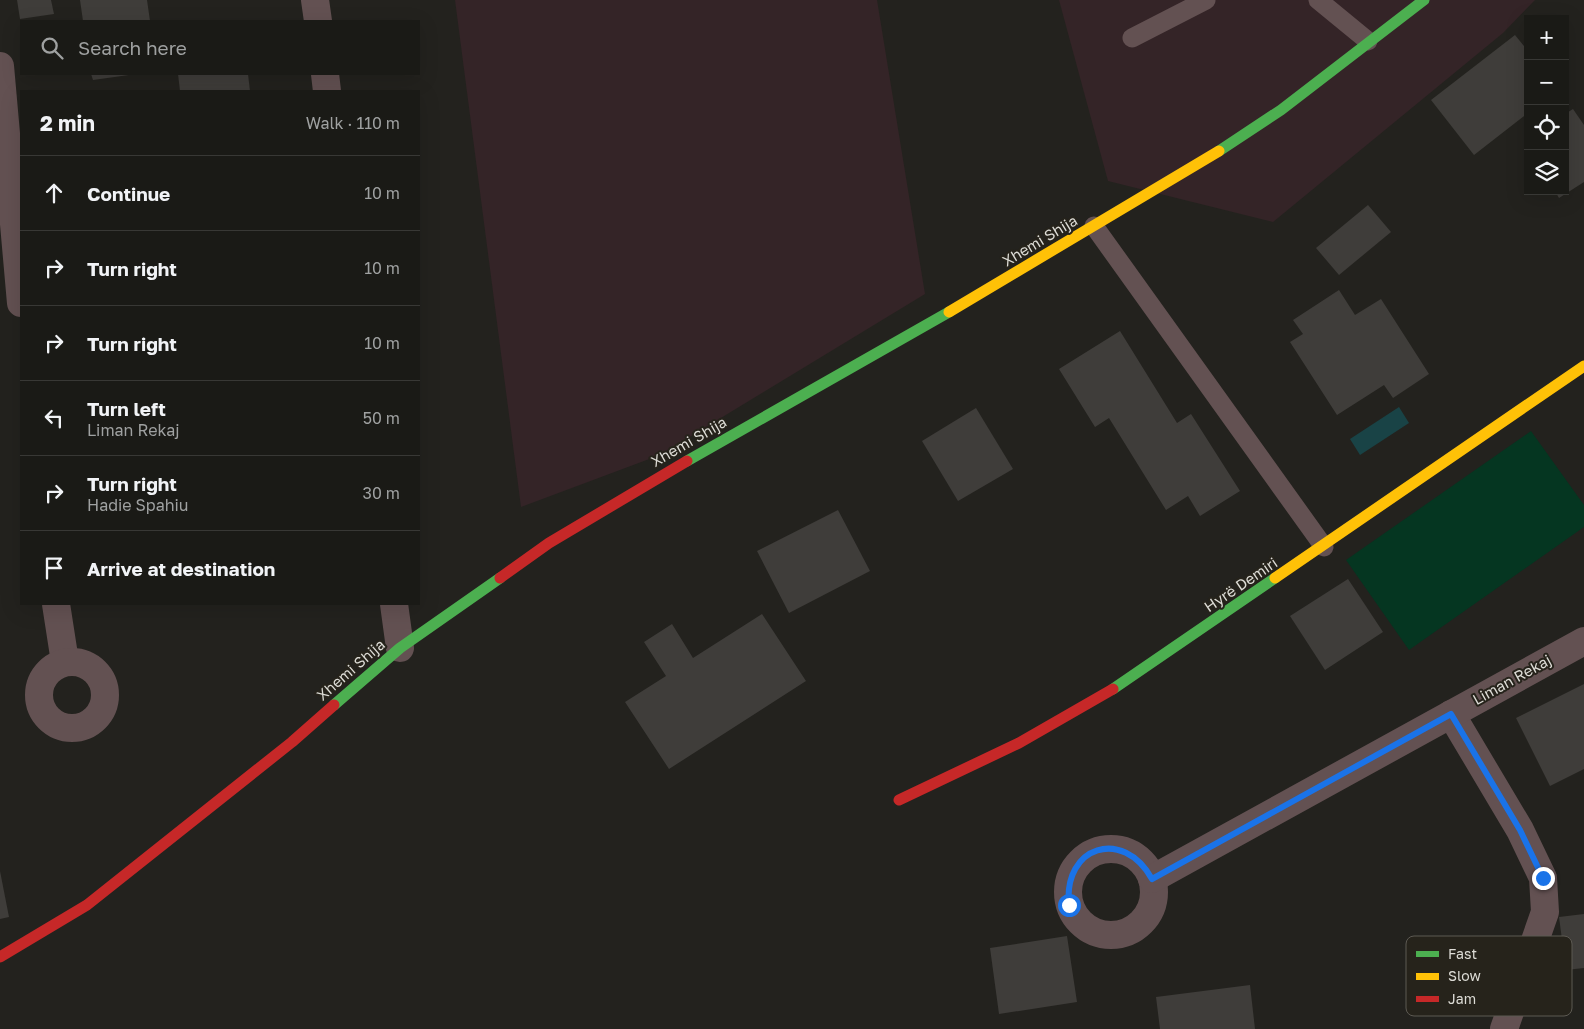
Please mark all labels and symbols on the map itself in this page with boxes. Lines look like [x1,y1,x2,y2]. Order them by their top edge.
street label: Xhemi Shija [999,211,1080,270]
street label: Xhemi Shija [648,412,729,470]
street label: Hyrë Demiri [1200,553,1280,615]
street label: Xhemi Shija [313,635,388,704]
street label: Liman Rekaj [1469,650,1554,708]
route end [1532,867,1555,890]
route start [1058,894,1081,917]
legend [1406,936,1572,1016]
text: Fast [1448,945,1477,962]
text: Slow [1448,967,1481,984]
text: Jam [1448,990,1476,1007]

